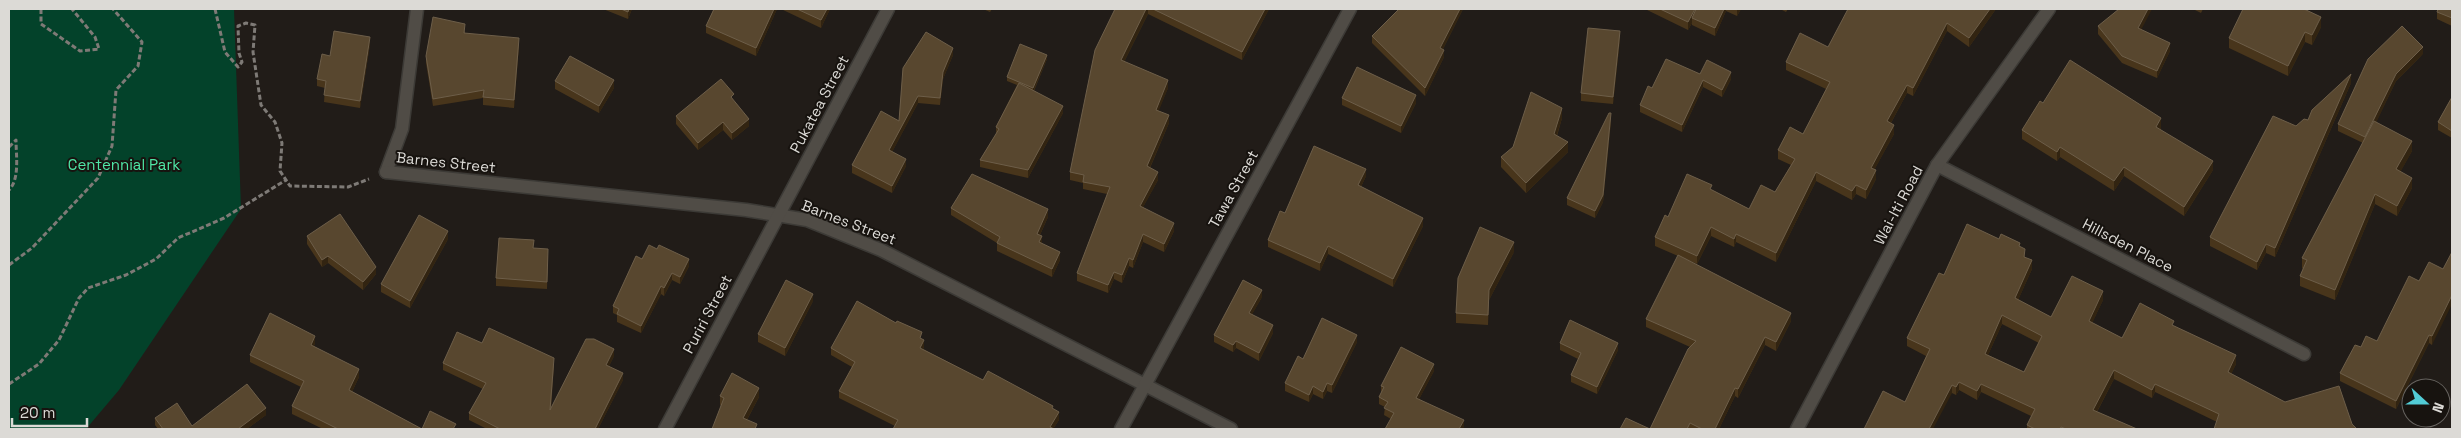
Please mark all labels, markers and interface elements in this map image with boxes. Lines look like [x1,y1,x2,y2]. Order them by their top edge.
street label: Pukatea Street [785,52,853,156]
street label: Barnes Street [395,147,497,177]
street label: Tawa Street [1204,147,1262,231]
park label: Centennial Park [68,155,180,174]
street label: Wai-Iti Road [1869,162,1927,248]
street label: Barnes Street [799,195,899,249]
street label: Hillsden Place [2079,214,2177,276]
street label: Puriri Street [678,271,736,357]
north arrow [2401,378,2451,428]
scale bar [12,396,88,428]
text: N [2428,400,2448,415]
text: 20 m [20,403,55,422]

